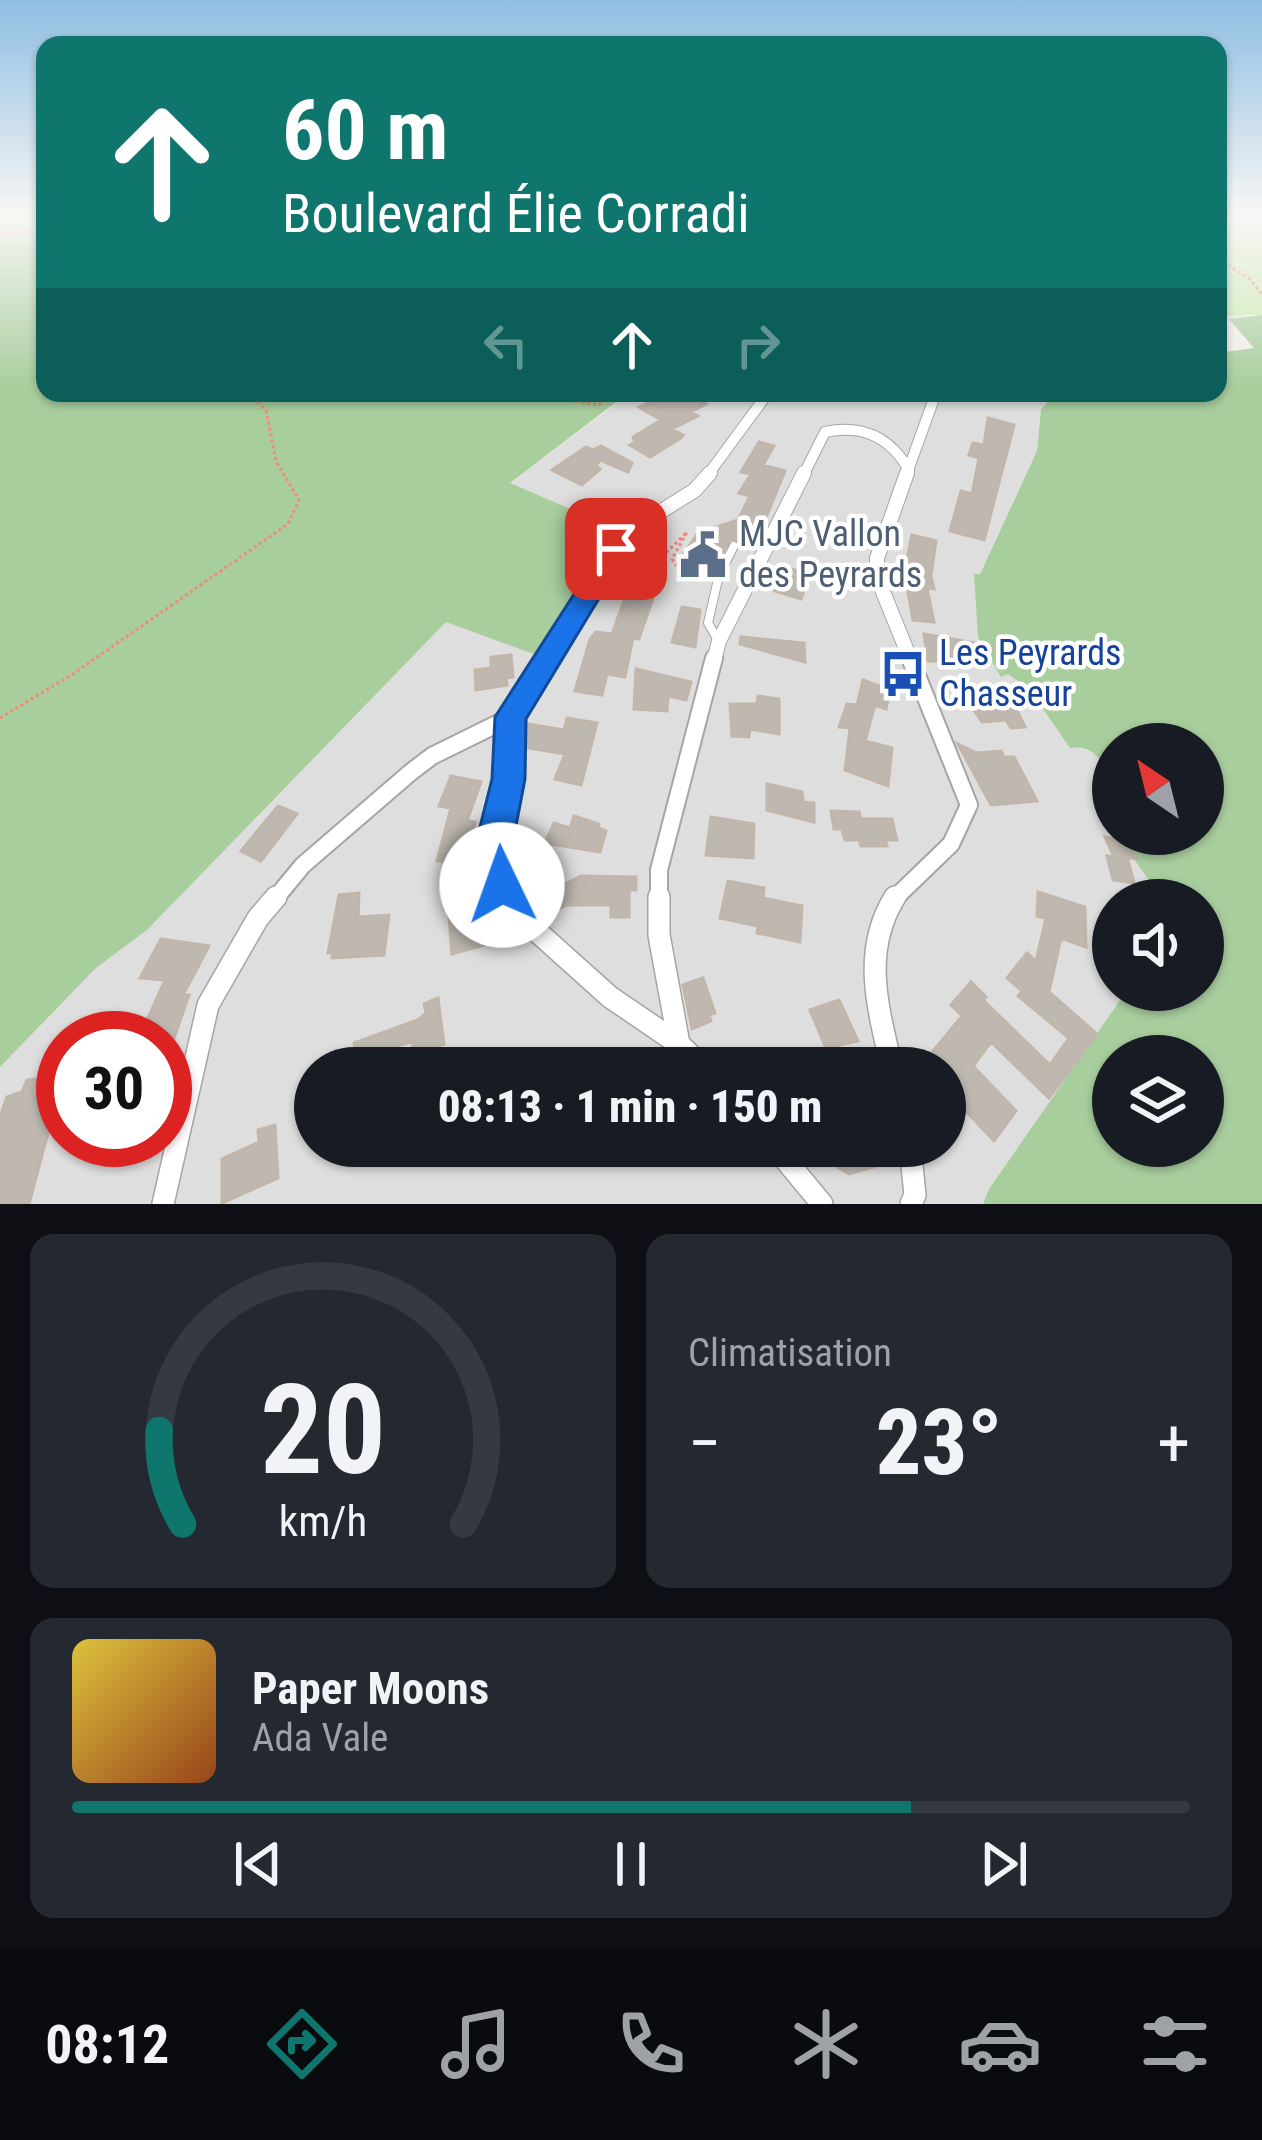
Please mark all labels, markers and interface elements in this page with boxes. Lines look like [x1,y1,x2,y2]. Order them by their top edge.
text: 60 m [282,81,449,180]
icon: ahead [84,84,240,240]
text: Boulevard Élie Corradi [282,182,750,245]
icon: left [473,312,539,378]
icon: ahead [599,312,665,378]
icon: right [725,312,791,378]
pin [565,498,667,600]
place label: MJC Vallon des Peyrards [739,513,922,596]
icon: arrive [583,516,649,582]
public building icon: MJC Vallon des Peyrards [678,530,728,580]
place label: Les Peyrards Chasseur [939,632,1121,715]
bus stop icon: Les Peyrards Chasseur [878,649,928,699]
north arrow [1092,723,1224,855]
map controls [1092,723,1224,1167]
position arrow [439,822,565,948]
button: sound [1092,879,1224,1011]
speed limit sign: 30 [36,1011,192,1167]
button: layers [1092,1035,1224,1167]
text: 08:13 · 1 min · 150 m [438,1080,822,1133]
text: Climatisation [688,1330,892,1376]
text: 20 [260,1357,386,1503]
text: 23° [876,1391,1003,1496]
text: − [688,1405,721,1482]
text: + [1157,1405,1190,1482]
text: km/h [279,1496,367,1546]
text: Paper Moons [252,1662,489,1715]
text: Ada Vale [252,1715,388,1761]
icon: previous [225,1831,291,1897]
icon: pause [598,1831,664,1897]
icon: next [971,1831,1037,1897]
icon: directions [260,2002,344,2086]
icon: music [434,2002,518,2086]
icon: phone [609,2002,693,2086]
icon: climate [784,2002,868,2086]
icon: car [958,2002,1042,2086]
icon: filters [1133,2002,1217,2086]
text: 08:12 [45,2013,169,2076]

